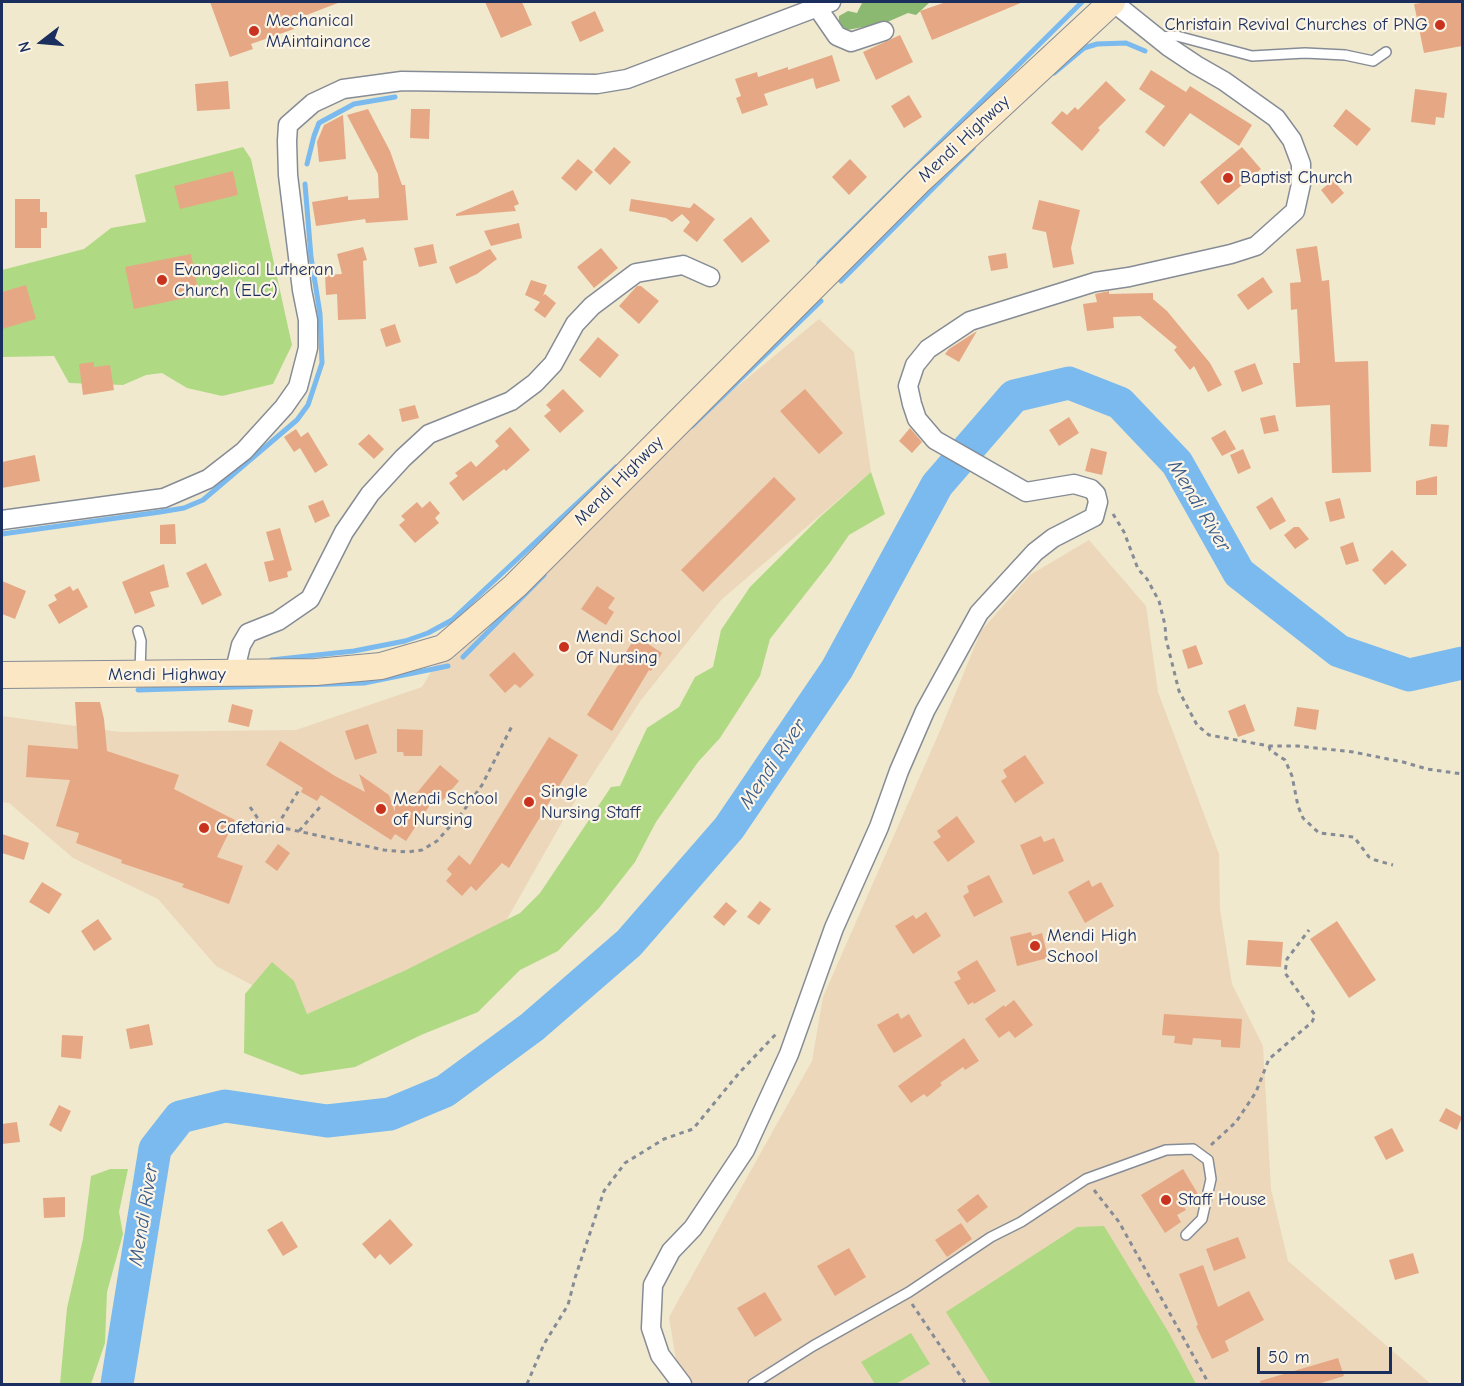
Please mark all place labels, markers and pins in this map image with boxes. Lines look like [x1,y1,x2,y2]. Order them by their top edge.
place label: Mechanical MAintainance [266,10,370,52]
place label: Christain Revival Churches of PNG [1164,14,1428,36]
marker: Christain Revival Churches of PNG [1433,18,1447,32]
marker: Mechanical MAintainance [247,24,261,38]
place label: Baptist Church [1240,167,1353,189]
marker: Baptist Church [1221,171,1235,185]
place label: Evangelical Lutheran Church (ELC) [174,259,334,302]
marker: Evangelical Lutheran Church (ELC) [155,273,169,287]
place label: Mendi School Of Nursing [576,626,681,668]
marker: Mendi School Of Nursing [557,640,571,654]
place label: Single Nursing Staff [541,781,640,824]
place label: Mendi School of Nursing [393,788,498,830]
marker: Single Nursing Staff [522,795,536,809]
marker: Mendi School of Nursing [374,802,388,816]
place label: Cafetaria [216,817,284,839]
marker: Cafetaria [197,821,211,835]
place label: Mendi High School [1047,925,1137,968]
marker: Mendi High School [1028,939,1042,953]
place label: Staff House [1178,1189,1266,1211]
marker: Staff House [1159,1193,1173,1207]

